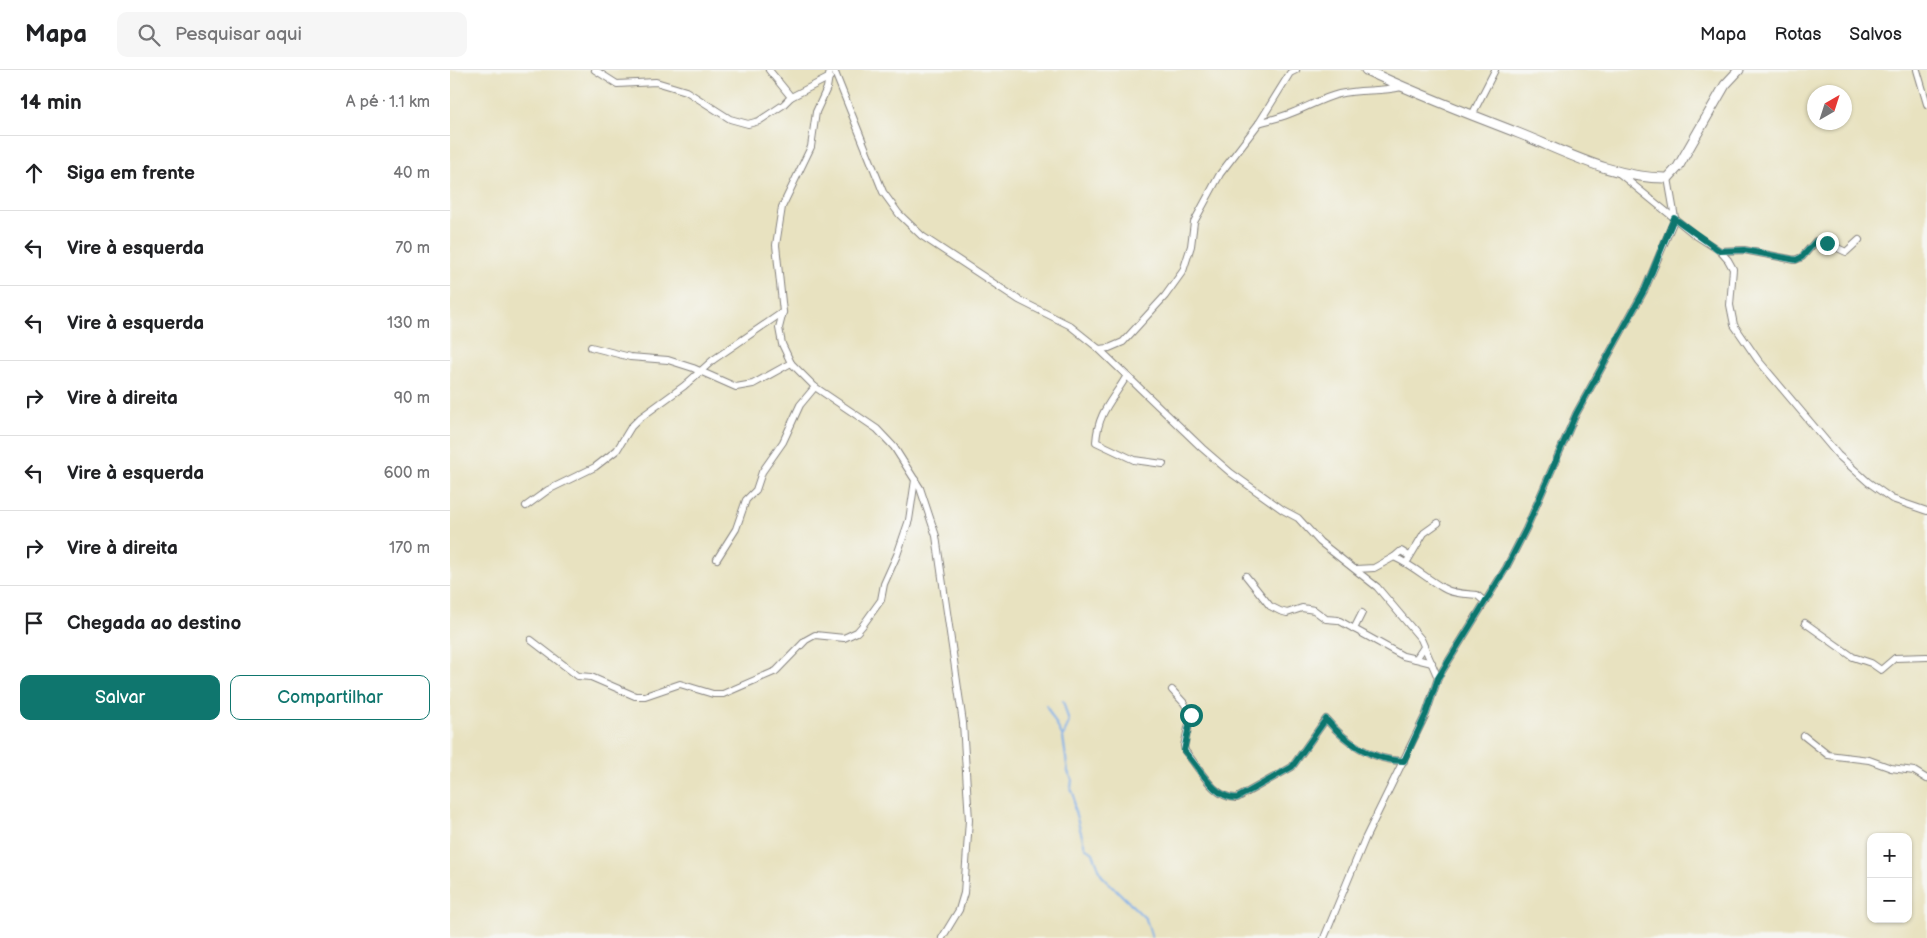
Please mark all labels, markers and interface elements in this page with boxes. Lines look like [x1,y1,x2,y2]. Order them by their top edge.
search box [117,12,467,57]
text: Mapa [25,20,87,49]
icon: search [135,21,163,49]
text: Pesquisar aqui [175,23,302,46]
text: Mapa [1700,24,1746,45]
text: Rotas [1774,24,1821,45]
text: Salvos [1849,24,1902,45]
north arrow [1807,85,1852,130]
text: 14 min [20,90,82,115]
text: A pé · 1.1 km [346,93,430,112]
icon: ahead [20,159,48,187]
text: Siga em frente [67,162,195,185]
text: 40 m [393,164,430,183]
route end [1816,232,1839,255]
icon: left [20,234,48,262]
text: Vire à esquerda [67,237,204,260]
text: 70 m [395,239,430,258]
icon: left [20,309,48,337]
text: Vire à esquerda [67,312,204,335]
text: 130 m [387,314,430,333]
icon: right [20,384,48,412]
text: Vire à direita [67,387,178,410]
text: 90 m [394,389,430,408]
icon: left [20,459,48,487]
text: Vire à esquerda [67,462,204,485]
text: 600 m [384,464,430,483]
icon: right [20,534,48,562]
text: Vire à direita [67,537,178,560]
text: 170 m [389,539,430,558]
icon: arrive [20,609,48,637]
text: Chegada ao destino [67,612,241,635]
button: Salvar [20,675,220,720]
button: Compartilhar [230,675,430,720]
route start [1180,704,1203,727]
map controls [1867,833,1912,923]
button: + [1867,833,1912,878]
button: − [1867,878,1912,923]

